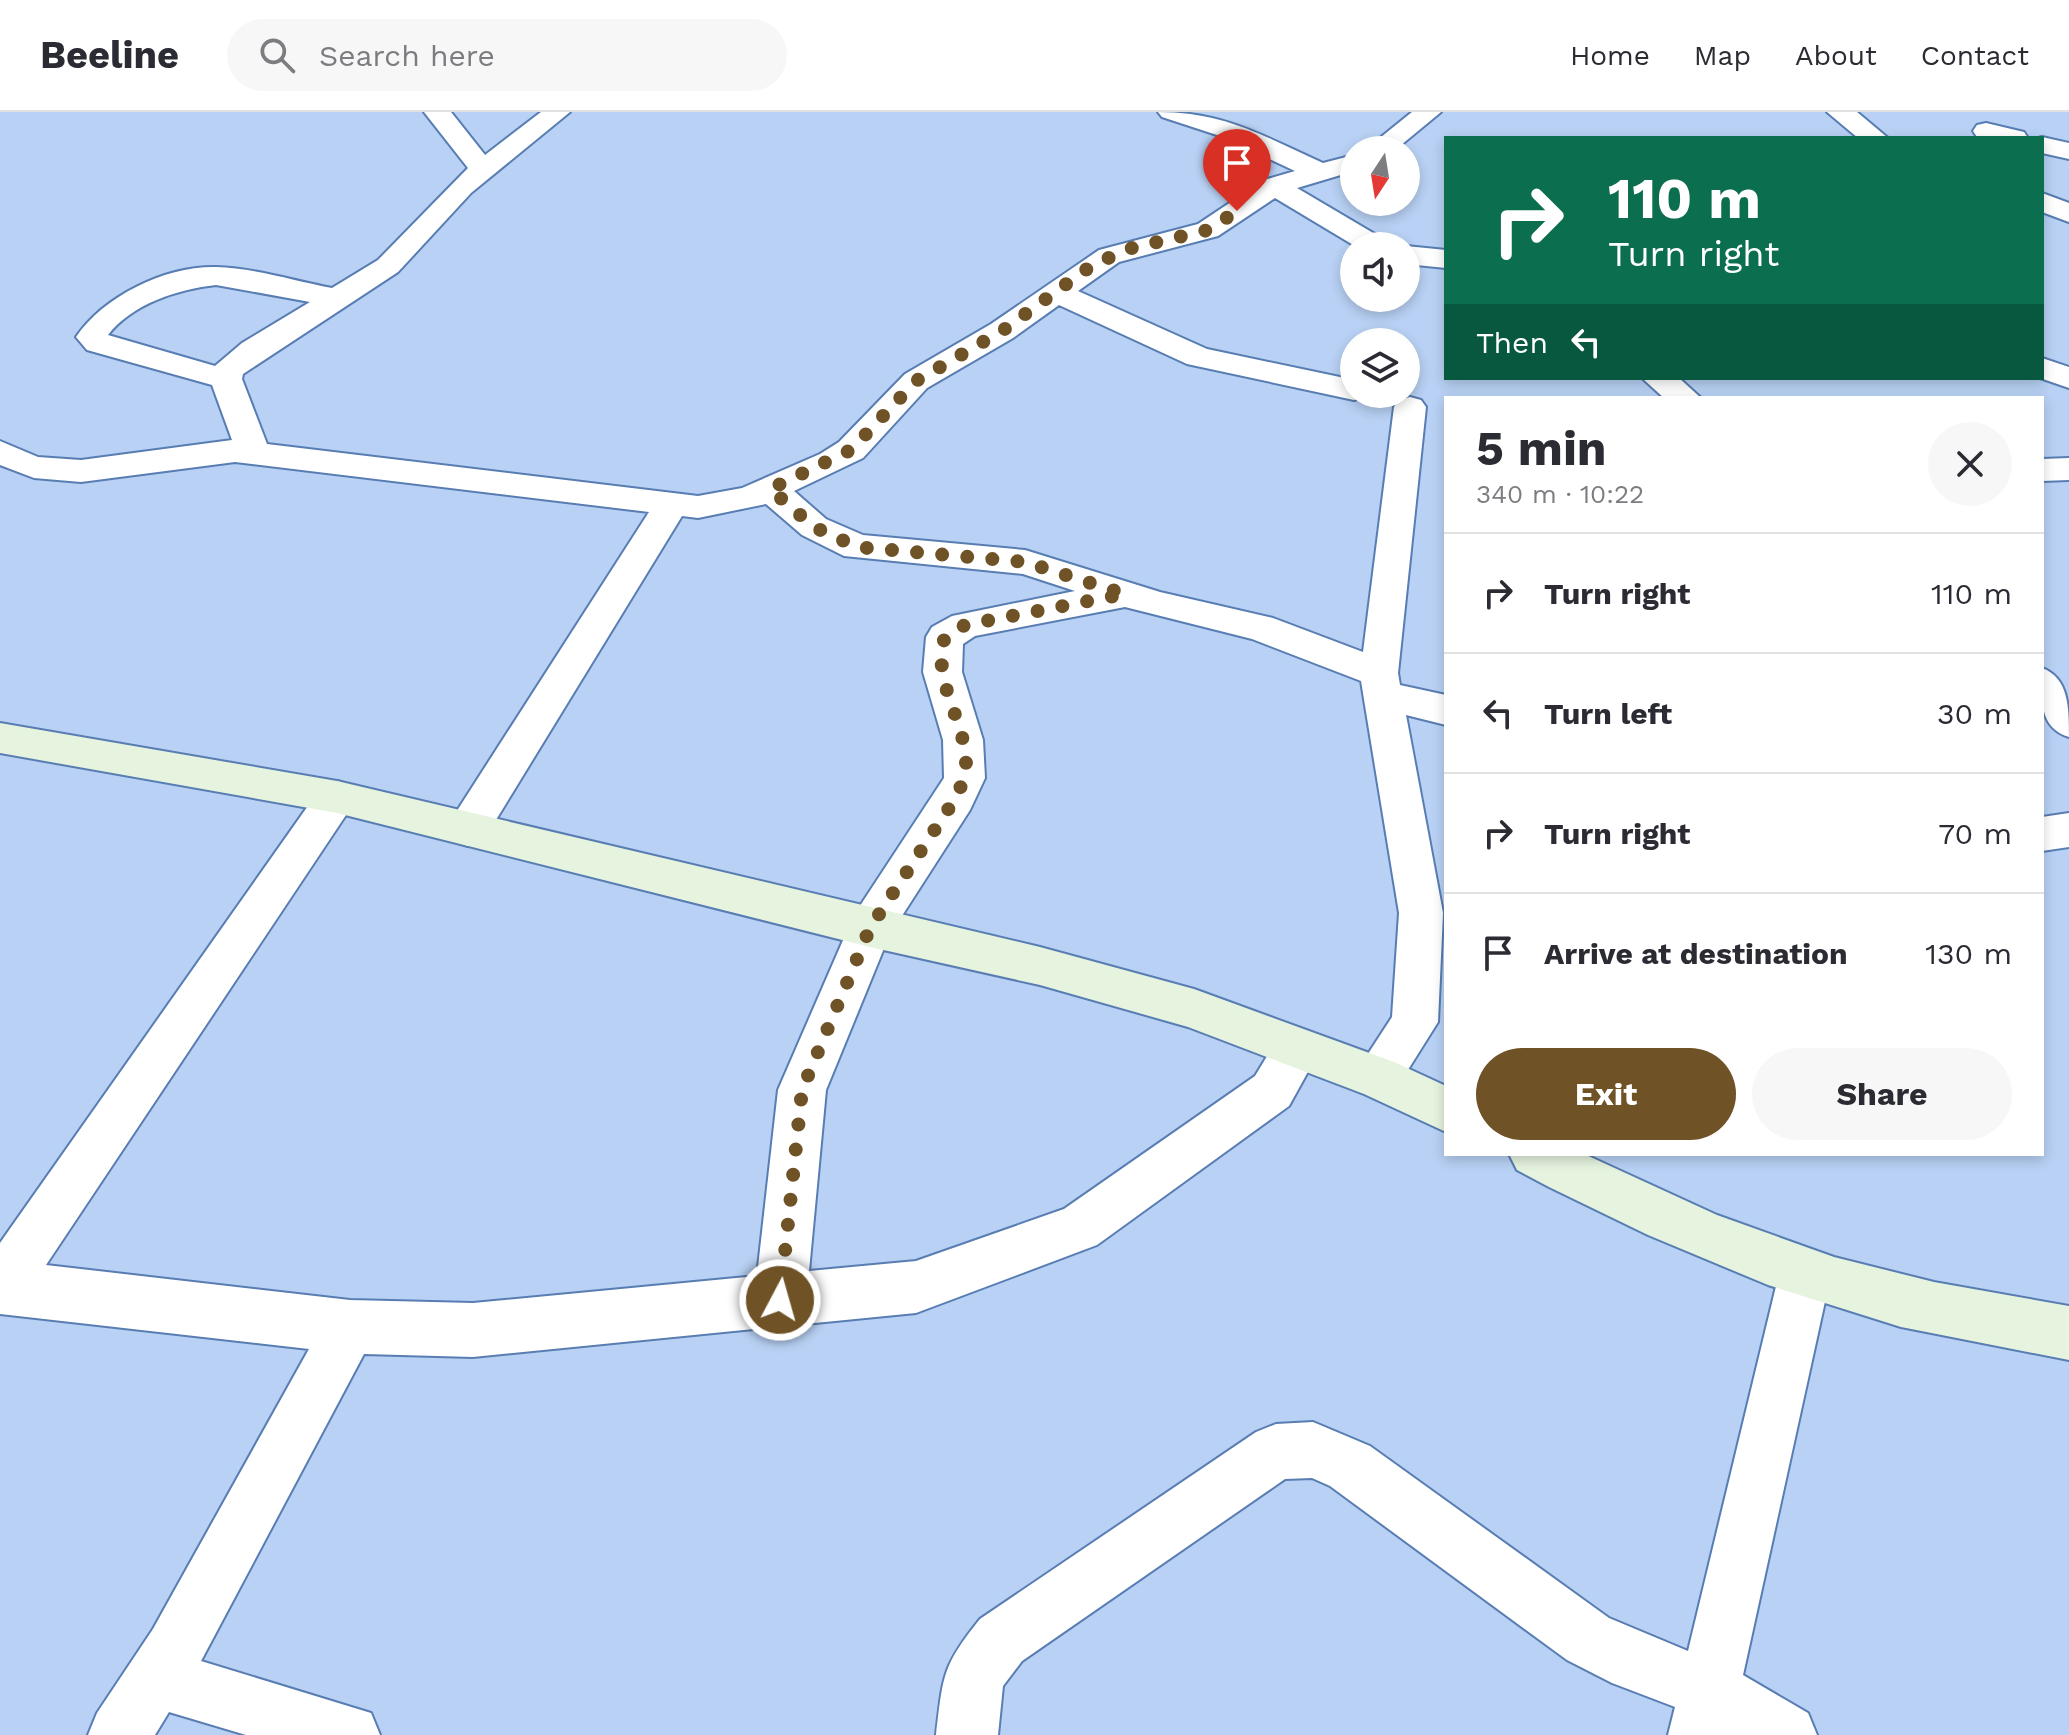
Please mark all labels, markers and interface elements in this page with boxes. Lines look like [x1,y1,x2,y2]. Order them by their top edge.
search box [227,19,787,91]
text: Beeline [40,33,179,77]
icon: search [255,33,299,77]
text: Search here [319,38,495,73]
text: Home [1570,39,1650,72]
text: Map [1694,39,1751,72]
text: About [1795,39,1877,72]
text: Contact [1921,39,2029,72]
pin [1203,129,1271,211]
north arrow [1340,136,1420,216]
map controls [1340,136,1420,408]
icon: arrive [1215,141,1259,185]
text: 110 m [1608,166,1761,232]
icon: right [1476,168,1580,272]
button: sound [1340,232,1420,312]
text: Turn right [1608,233,1779,275]
icon: left [1564,320,1608,364]
text: Then [1476,325,1548,360]
button: layers [1340,328,1420,408]
text: 5 min [1476,420,1607,477]
button: close [1928,422,2012,506]
text: 340 m · 10:22 [1476,479,1644,509]
icon: right [1476,571,1520,615]
text: Turn right [1544,576,1690,611]
text: 110 m [1931,576,2012,611]
icon: left [1476,691,1520,735]
text: Turn left [1544,696,1672,731]
text: 30 m [1937,696,2012,731]
icon: right [1476,811,1520,855]
text: Turn right [1544,816,1690,851]
text: 70 m [1938,816,2012,851]
icon: arrive [1476,931,1520,975]
text: Arrive at destination [1544,936,1848,971]
text: 130 m [1925,936,2012,971]
button: Exit [1476,1048,1736,1140]
button: Share [1752,1048,2012,1140]
position arrow [738,1258,822,1342]

